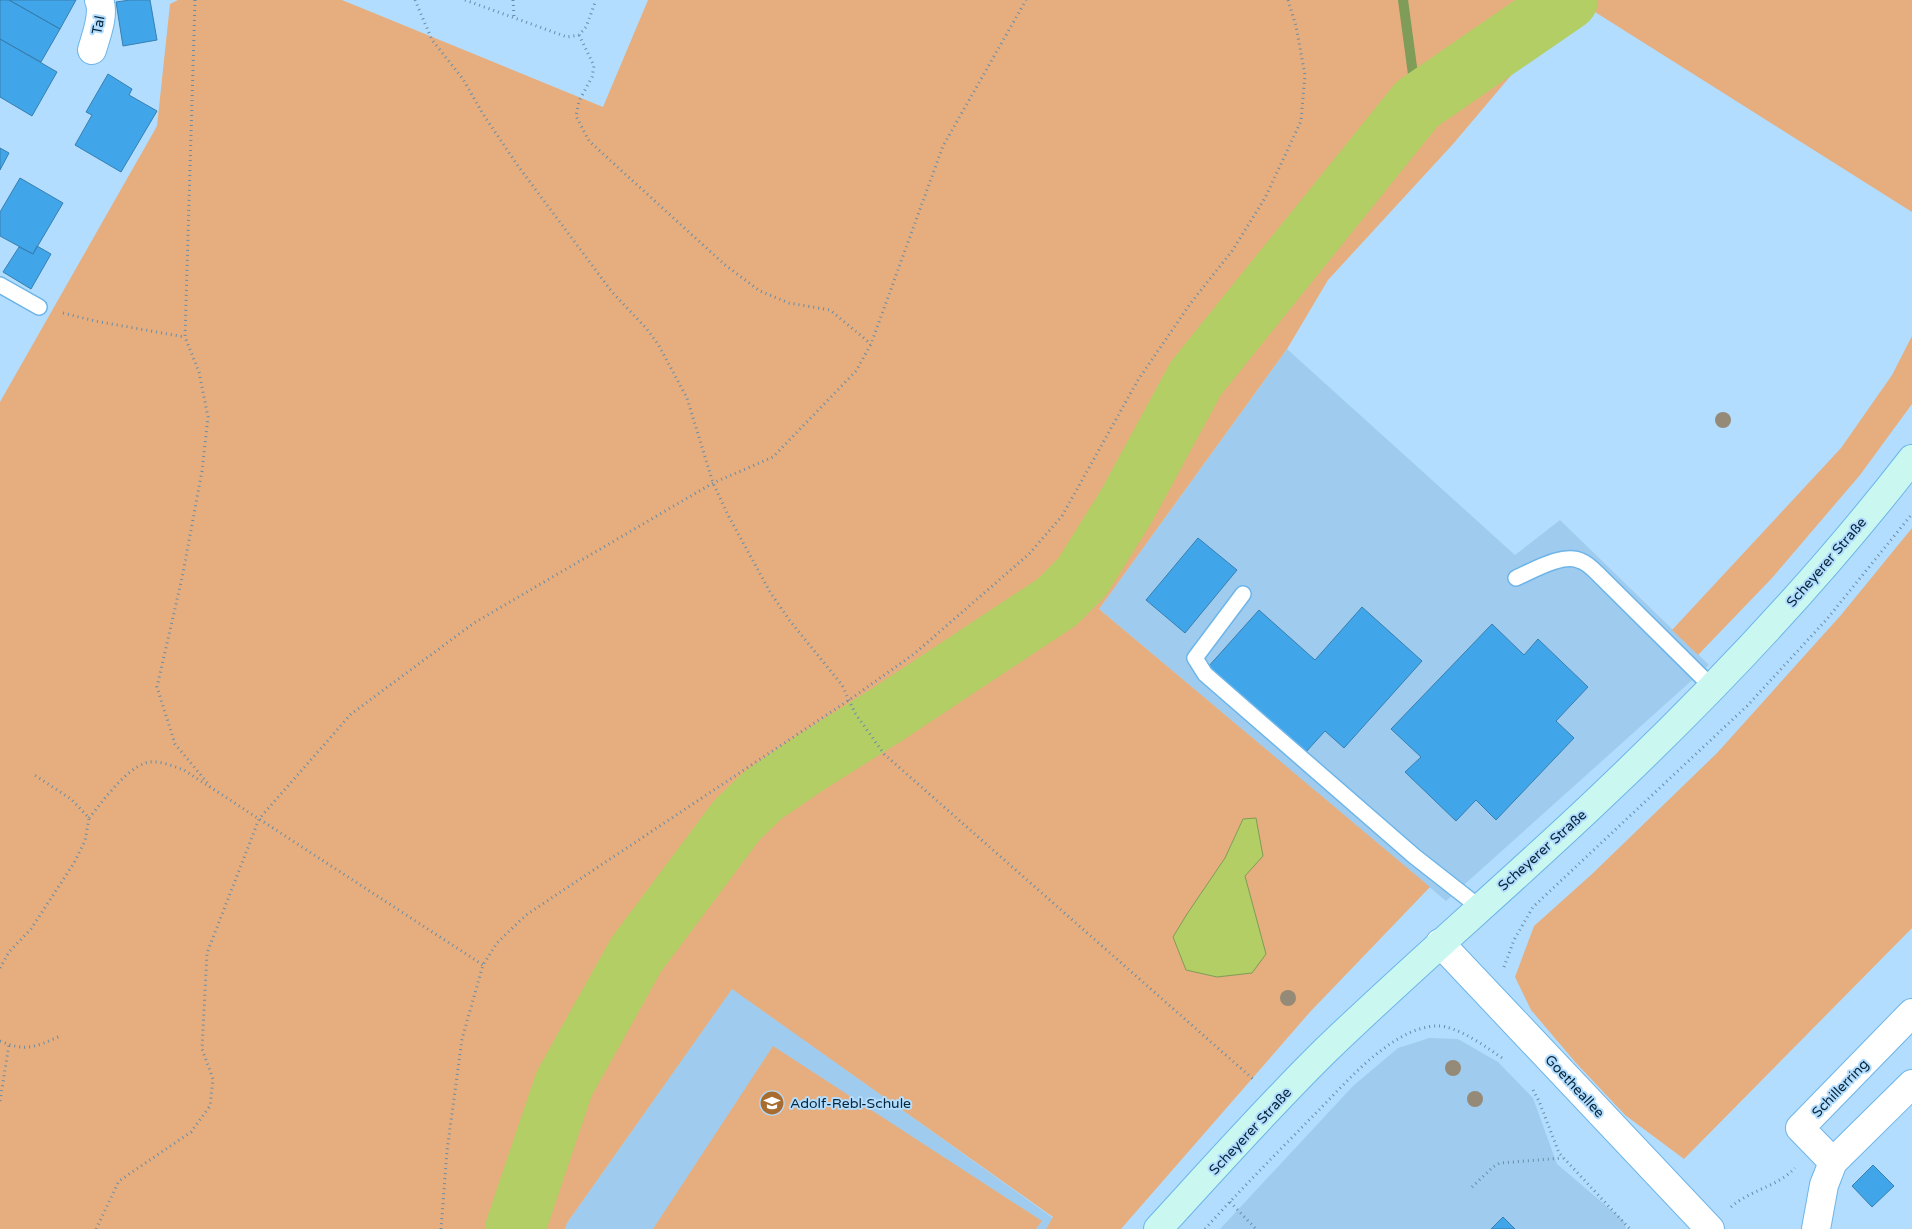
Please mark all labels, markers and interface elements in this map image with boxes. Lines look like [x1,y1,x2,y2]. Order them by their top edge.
street label: Tal [88,14,109,36]
street label: Scheyerer Straße [1783,514,1870,611]
street label: Scheyerer Straße [1495,806,1590,895]
street label: Goetheallee [1541,1051,1608,1121]
street label: Schillerring [1808,1056,1872,1121]
street label: Scheyerer Straße [1206,1084,1295,1179]
school or university icon: Adolf-Rebl-Schule [759,1090,785,1116]
place label: Adolf-Rebl-Schule [790,1095,911,1112]

